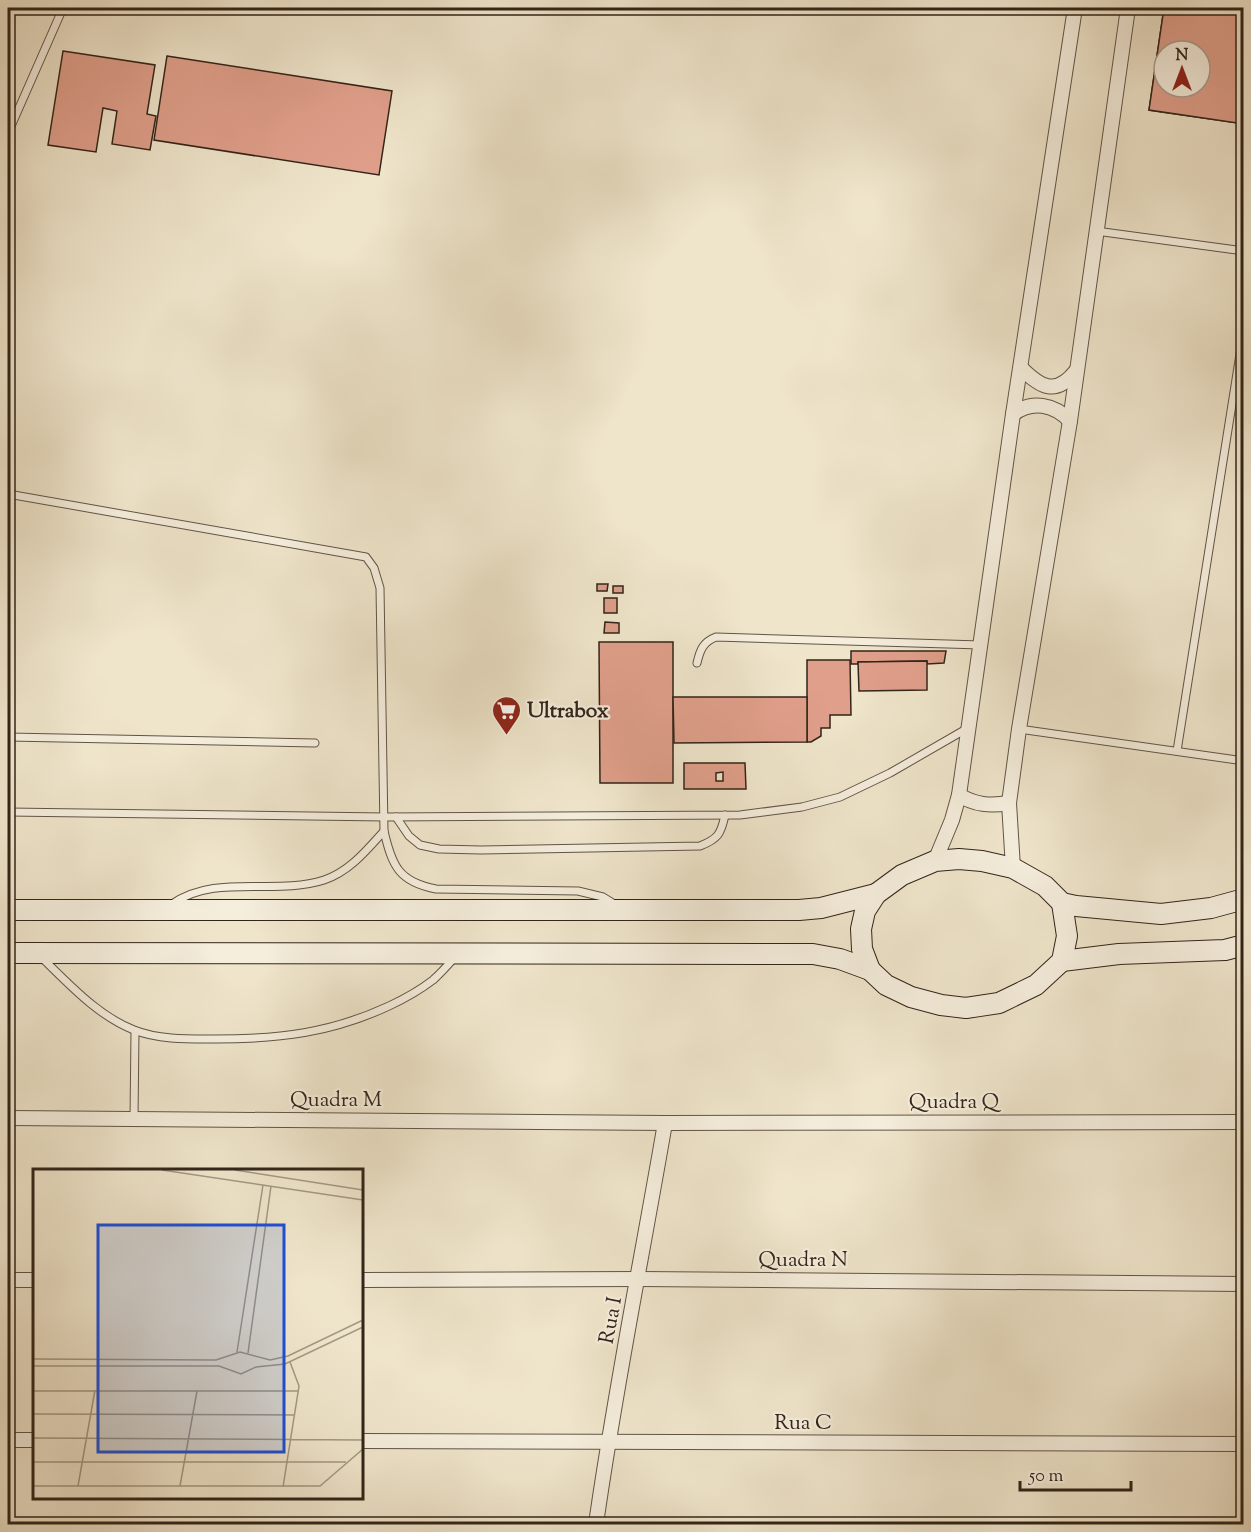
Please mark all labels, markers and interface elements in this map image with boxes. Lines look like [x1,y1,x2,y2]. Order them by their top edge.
north arrow [1152,39,1212,99]
text: N [1176,45,1189,68]
supermarket icon: Ultrabox [490,694,522,736]
place label: Ultrabox [527,697,609,727]
street label: Quadra M [290,1086,382,1116]
street label: Quadra Q [909,1088,1002,1118]
inset map [33,1169,363,1499]
street label: Quadra N [758,1246,848,1276]
street label: Rua I [593,1294,631,1347]
street label: Rua C [774,1409,832,1439]
scale bar [1020,1454,1131,1492]
text: 50 m [1028,1464,1064,1490]

